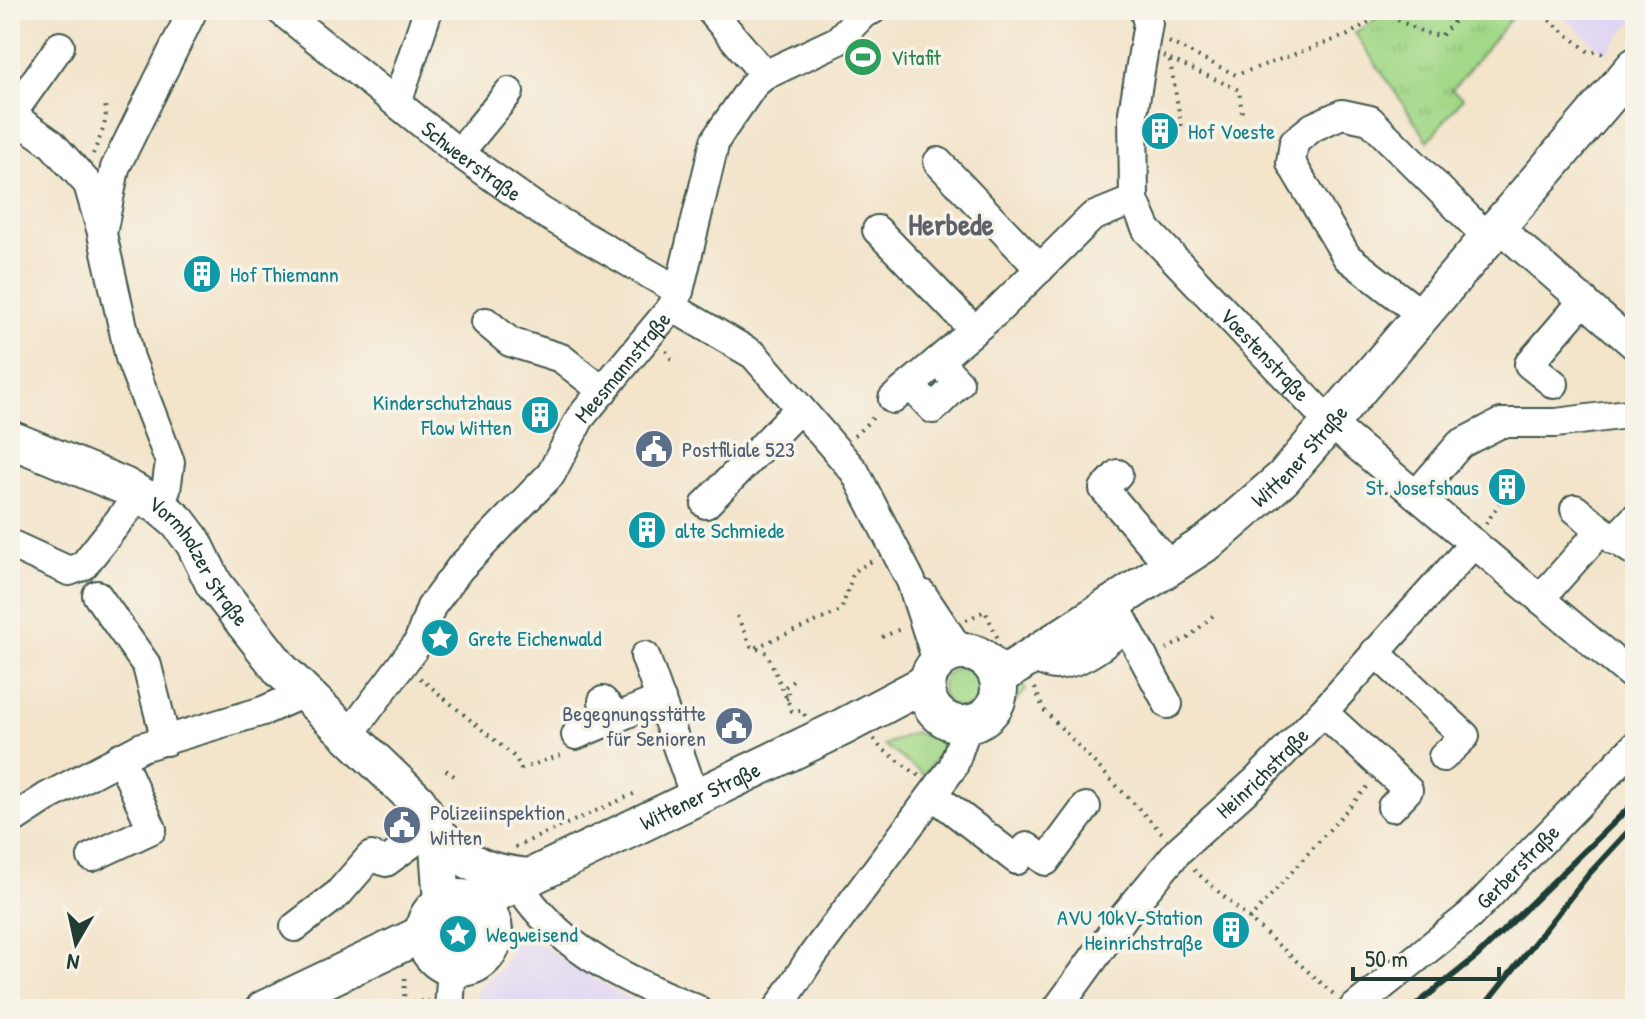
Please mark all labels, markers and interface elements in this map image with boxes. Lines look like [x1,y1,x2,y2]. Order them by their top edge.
sports icon: Vitafit [842,36,884,78]
place label: Vitafit [891,42,941,72]
building icon: Hof Voeste [1139,110,1181,152]
street label: Schweerstraße [415,114,528,208]
place label: Hof Voeste [1188,116,1275,146]
district label: Herbede [908,204,994,244]
building icon: Hof Thiemann [181,253,223,295]
place label: Hof Thiemann [230,259,339,289]
street label: Voestenstraße [1213,301,1317,408]
street label: Meesmannstraße [567,305,677,429]
place label: Kinderschutzhaus Flow Witten [373,387,512,442]
building icon: Kinderschutzhaus Flow Witten [519,394,561,436]
street label: Wittener Straße [1245,398,1354,514]
public building icon: Postfiliale 523 [633,428,675,470]
place label: Postfiliale 523 [682,434,795,464]
building icon: St. Josefshaus [1486,466,1528,508]
place label: St. Josefshaus [1366,472,1479,502]
street label: Vormholzer Straße [144,488,256,632]
building icon: alte Schmiede [626,509,668,551]
place label: alte Schmiede [675,515,785,545]
place icon: Grete Eichenwald [419,617,461,659]
place label: Grete Eichenwald [468,623,602,653]
place label: Begegnungsstätte für Senioren [562,698,706,753]
public building icon: Begegnungsstätte für Senioren [713,705,755,747]
street label: Heinrichstraße [1209,721,1315,825]
street label: Wittener Straße [635,754,765,837]
place label: Polizeiinspektion Witten [430,797,565,852]
public building icon: Polizeiinspektion Witten [381,804,423,846]
street label: Gerberstraße [1469,817,1566,915]
place label: AVU 10kV-Station Heinrichstraße [1057,902,1203,957]
north arrow [36,903,116,983]
building icon: AVU 10kV-Station Heinrichstraße [1210,909,1252,951]
place icon: Wegweisend [437,913,479,955]
place label: Wegweisend [486,919,578,949]
scale bar [1353,931,1499,981]
text: 50 m [1365,942,1408,974]
text: N [64,947,81,978]

